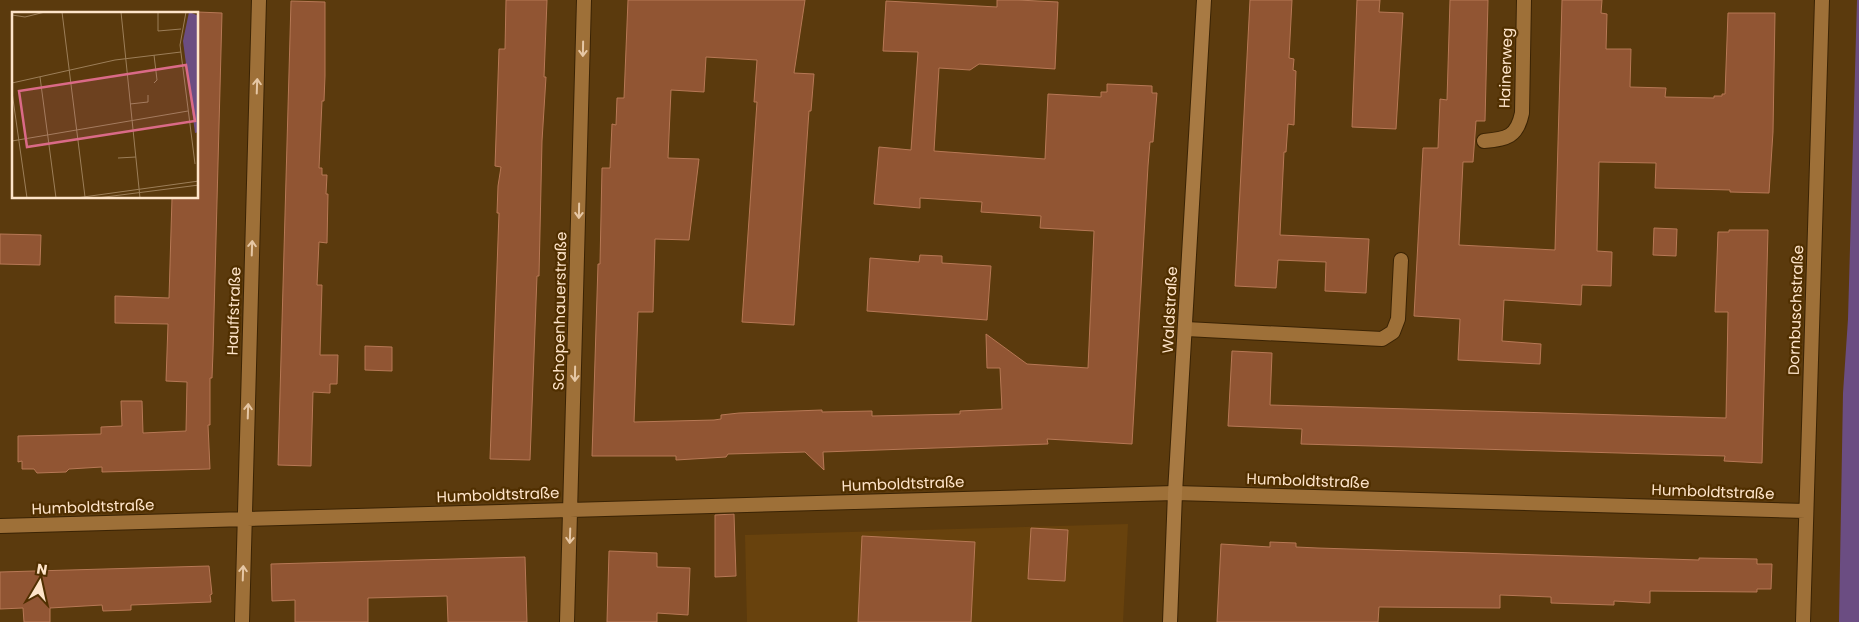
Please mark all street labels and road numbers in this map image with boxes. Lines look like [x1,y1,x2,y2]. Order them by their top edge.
street label: Hainerweg [1494,27,1517,109]
street label: Schopenhauerstraße [548,231,571,391]
street label: Dornbuschstraße [1783,245,1808,375]
street label: Hauffstraße [221,266,246,356]
street label: Waldstraße [1157,266,1182,354]
street label: Humboldtstraße [1246,468,1370,493]
street label: Humboldtstraße [841,471,965,496]
street label: Humboldtstraße [1651,479,1775,504]
street label: Humboldtstraße [436,482,560,507]
street label: Humboldtstraße [31,494,155,519]

